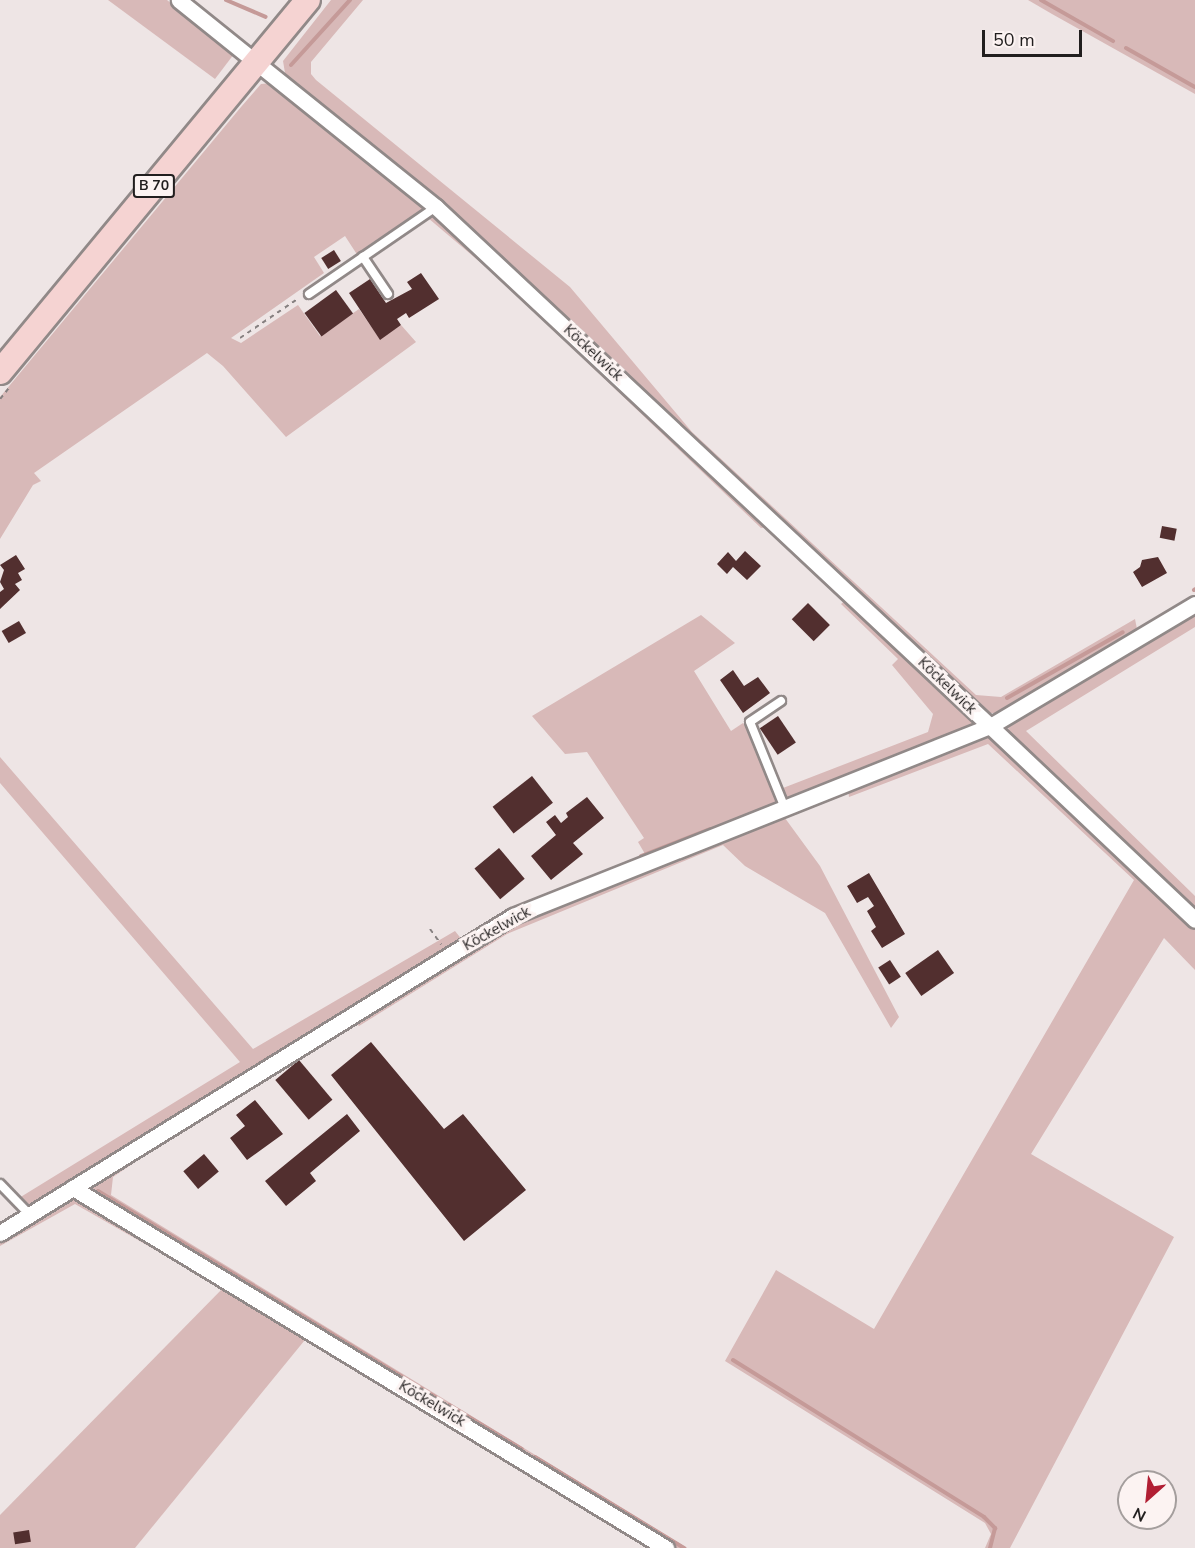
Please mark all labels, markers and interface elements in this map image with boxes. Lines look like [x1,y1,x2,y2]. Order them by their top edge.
scale bar [985,18,1086,56]
text: 50 m [993,28,1035,52]
road number: B 70 [132,175,176,197]
street label: Köckelwick [560,321,626,385]
street label: Köckelwick [914,654,980,718]
street label: Köckelwick [460,903,534,955]
street label: Köckelwick [395,1377,469,1431]
north arrow [1117,1470,1177,1530]
text: N [1129,1502,1150,1527]

